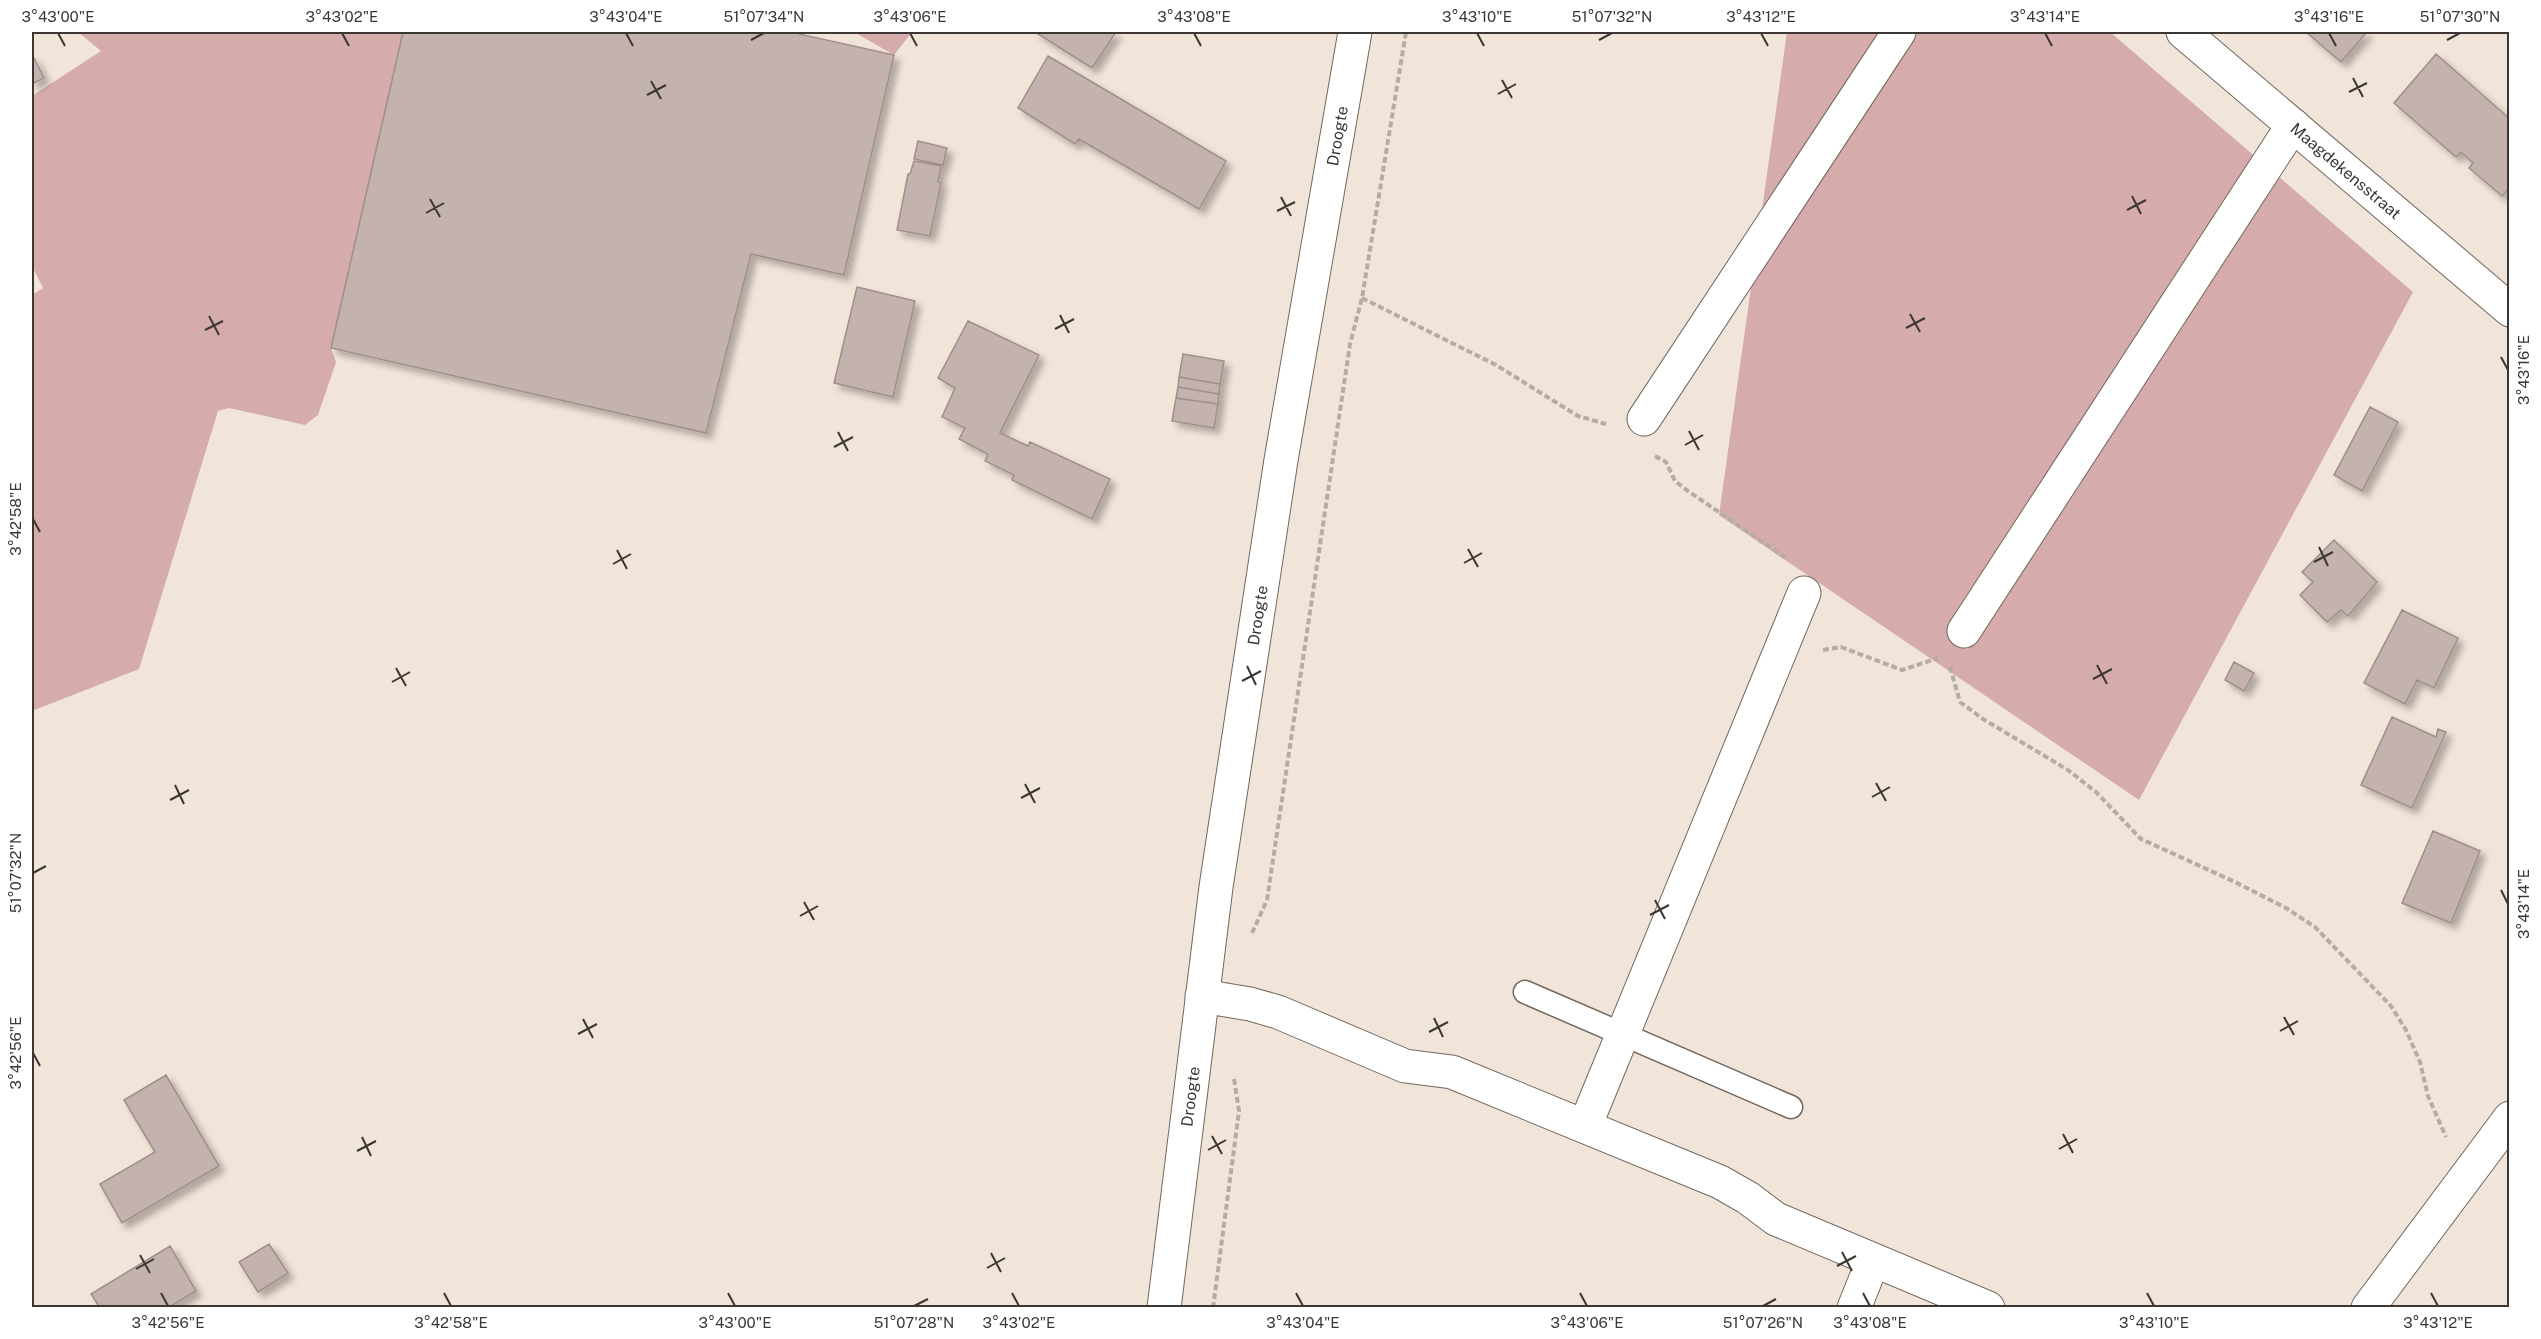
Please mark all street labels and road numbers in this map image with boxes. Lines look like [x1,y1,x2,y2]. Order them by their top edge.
street label: Droogte [1323,105,1352,167]
street label: Maagdekensstraat [2287,118,2405,223]
street label: Droogte [1243,584,1271,647]
street label: Droogte [1177,1065,1203,1128]

